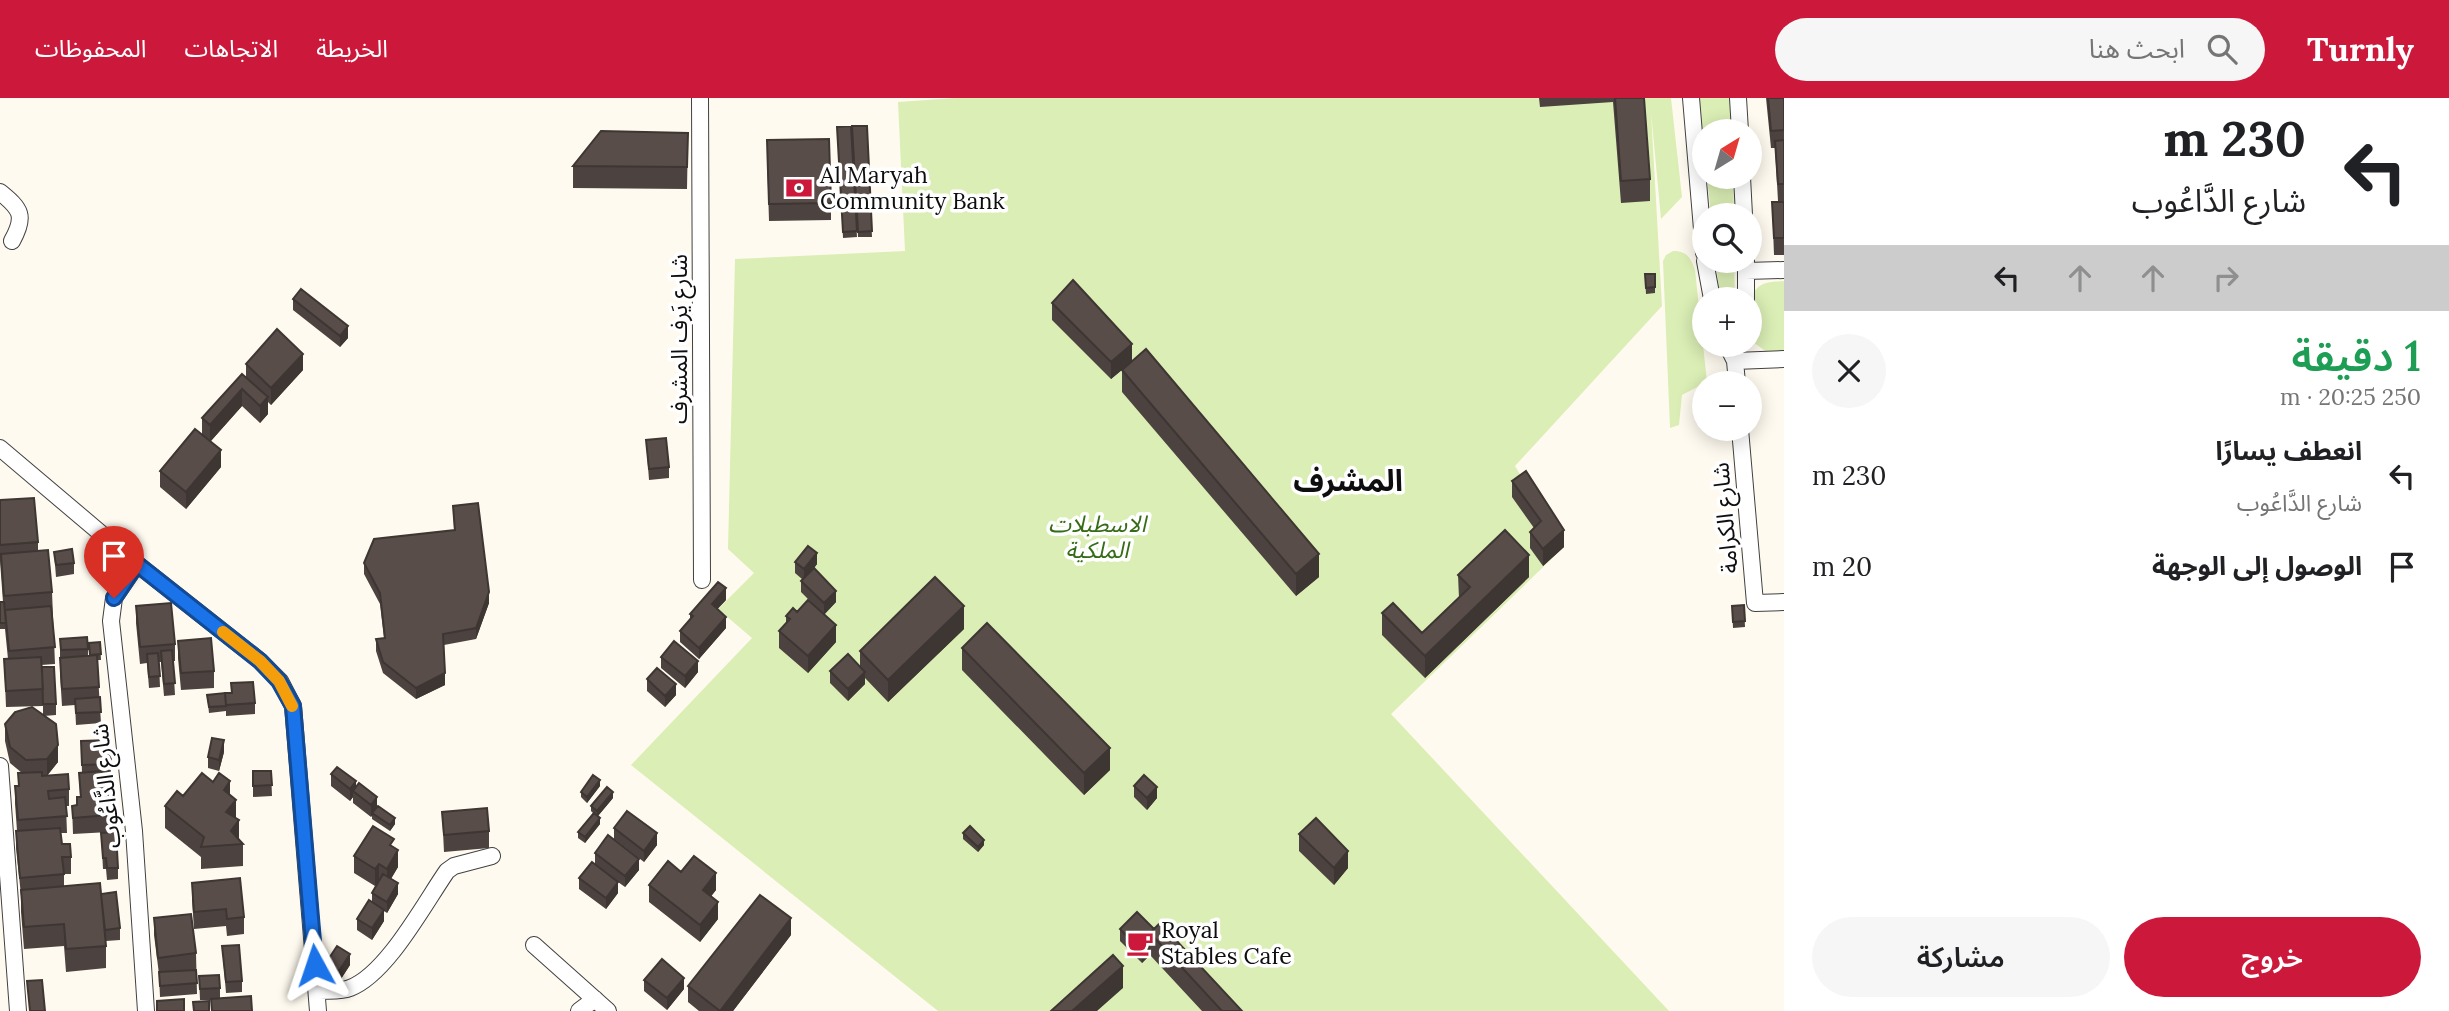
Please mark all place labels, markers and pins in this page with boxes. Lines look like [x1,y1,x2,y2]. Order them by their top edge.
place label: Al Maryah Community Bank [819,160,1005,215]
bank icon: Al Maryah Community Bank [784,173,814,203]
pin [84,526,144,598]
place label: Royal Stables Cafe [1161,915,1292,970]
cafe icon: Royal Stables Cafe [1125,928,1155,958]

